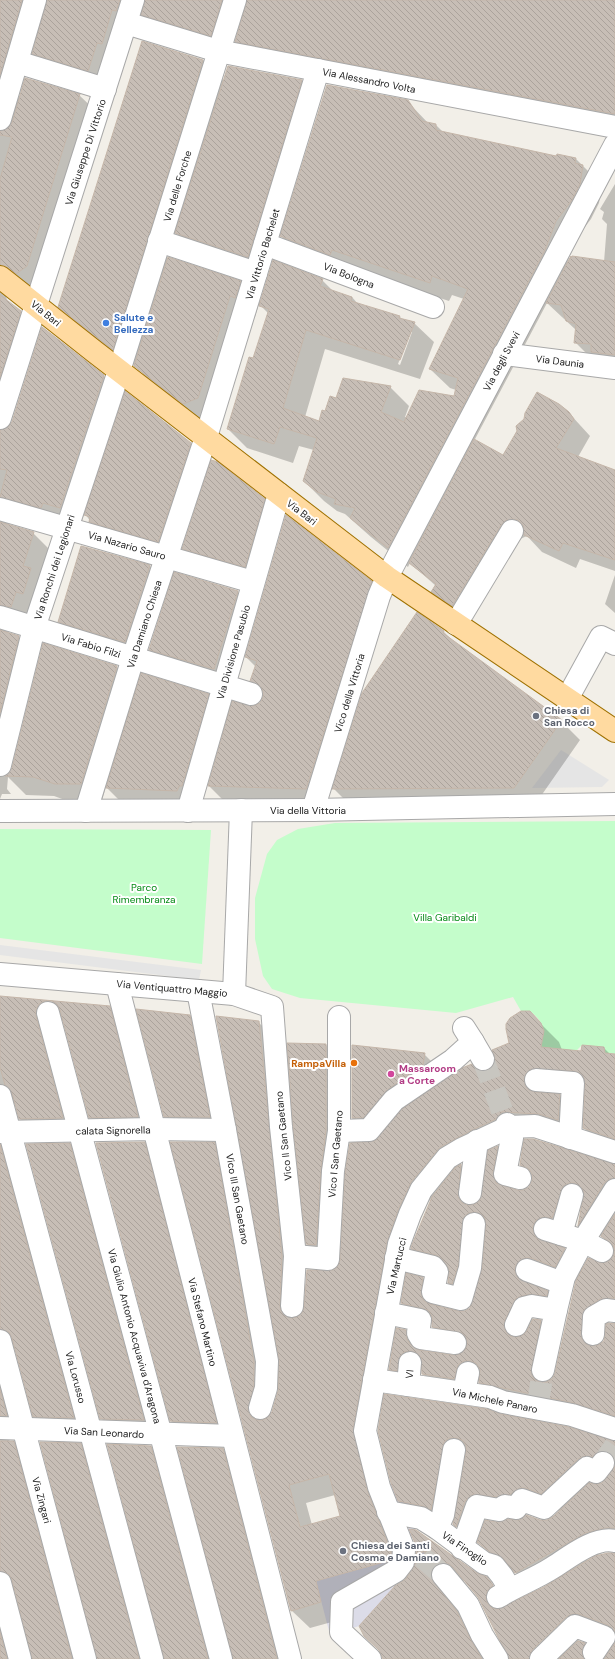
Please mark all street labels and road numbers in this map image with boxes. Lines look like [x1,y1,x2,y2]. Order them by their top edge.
street label: Via Alessandro Volta [321,65,417,96]
street label: Via Giuseppe Di Vittorio [62,97,109,207]
street label: Via delle Forche [160,149,195,223]
street label: Via Vittorio Bachelet [242,207,283,301]
street label: Via Bologna [321,260,376,291]
street label: Via Bari [28,297,63,329]
street label: Via degli Svevi [480,329,523,393]
street label: Via Daunia [535,352,585,371]
street label: Via Bari [284,497,319,528]
street label: Via Ronchi dei Legionari [31,513,78,621]
street label: Via Nazario Sauro [86,528,167,563]
street label: Via Damiano Chiesa [124,578,165,670]
street label: Via Divisione Pasubio [214,603,253,701]
street label: Via Fabio Filzi [59,630,122,661]
street label: Vico della Vittoria [331,652,368,734]
street label: Via della Vittoria [270,804,346,817]
street label: Via Ventiquattro Maggio [116,977,228,1000]
street label: Vico II San Gaetano [272,1090,295,1181]
street label: Vico I San Gaetano [325,1110,346,1198]
street label: calata Signorella [75,1123,151,1138]
street label: Vico III San Gaetano [223,1153,252,1246]
street label: Via Martucci [384,1236,409,1296]
street label: Via Giulio Antonio Acquaviva d'Aragona [105,1247,164,1425]
street label: Via Stefano Martino [185,1276,220,1368]
street label: Via Lorusso [62,1350,89,1405]
street label: VI [403,1369,416,1379]
street label: Via Michele Panaro [451,1385,539,1416]
street label: Via San Leonardo [63,1424,145,1441]
street label: Via Zingari [29,1475,54,1525]
street label: Via Finoglio [439,1528,490,1569]

